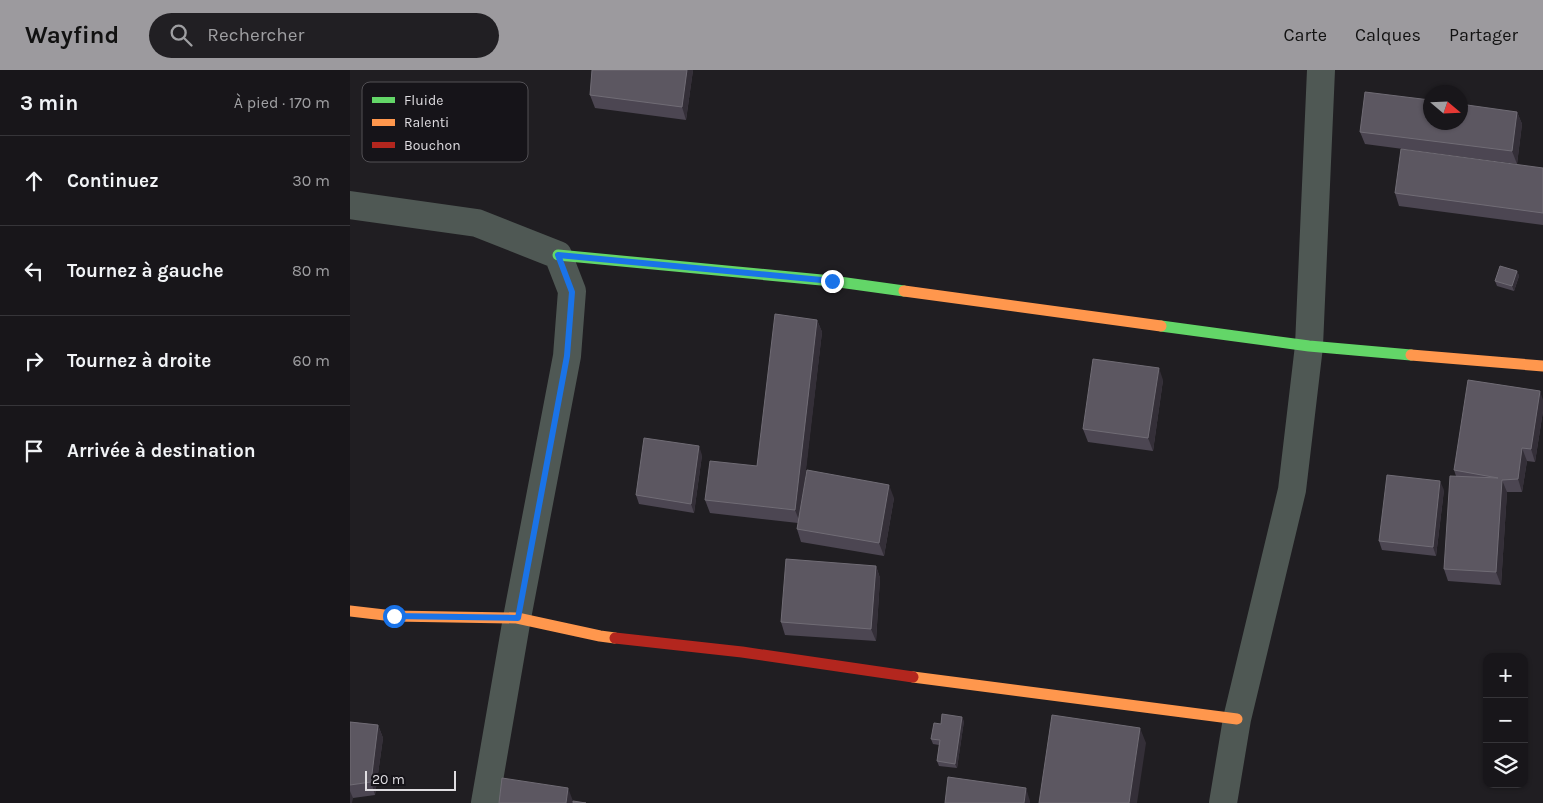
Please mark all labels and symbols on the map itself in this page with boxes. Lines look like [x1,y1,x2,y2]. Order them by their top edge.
legend [362,82,528,162]
north arrow [1423,85,1468,130]
text: Fluide [404,92,443,109]
text: Ralenti [404,114,449,131]
text: Bouchon [404,137,461,154]
route end [821,270,844,293]
route start [383,605,406,628]
scale bar [365,768,456,791]

